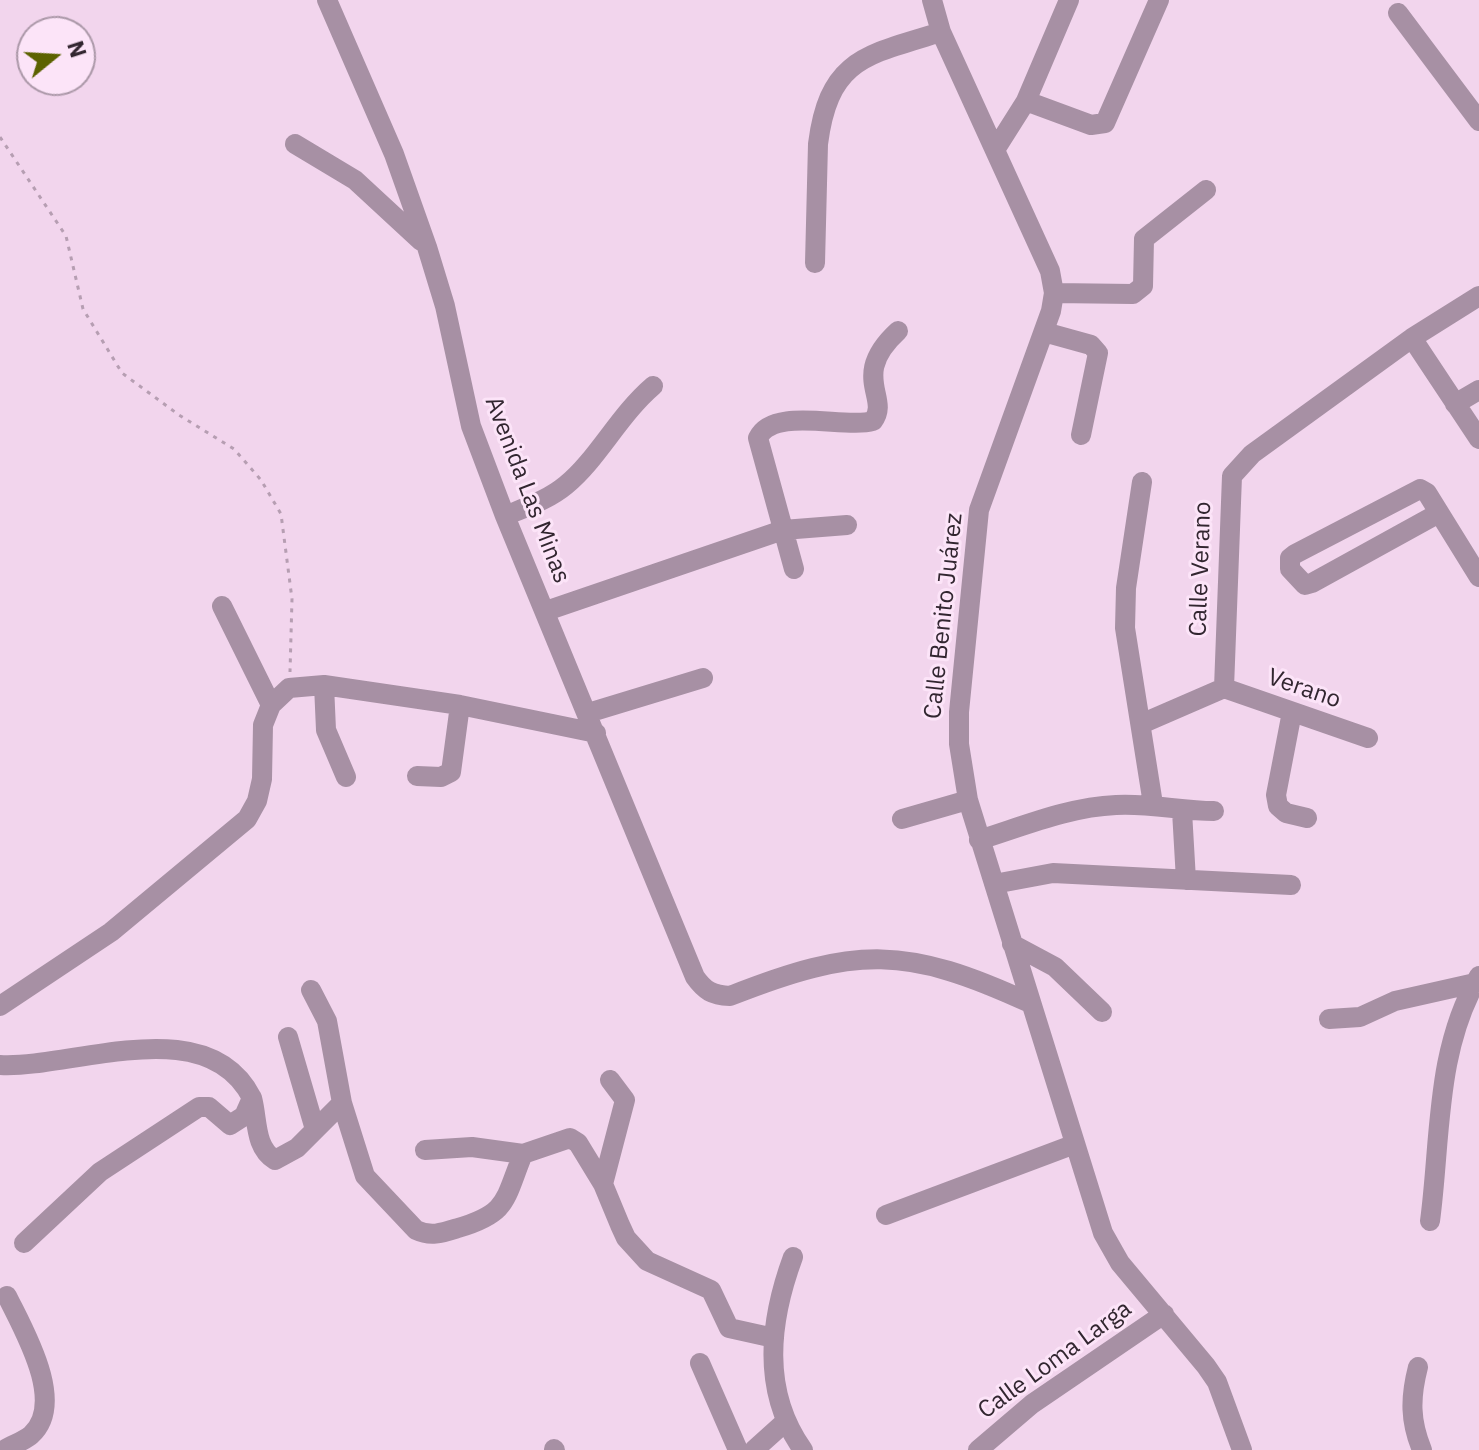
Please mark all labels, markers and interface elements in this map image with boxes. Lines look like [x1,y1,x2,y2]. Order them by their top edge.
north arrow [16,16,96,96]
text: N [61,37,94,61]
street label: Avenida Las Minas [478,393,576,587]
street label: Calle Verano [1184,501,1218,637]
street label: Calle Benito Juárez [919,512,969,720]
street label: Verano [1264,663,1344,715]
street label: Calle Loma Larga [973,1295,1137,1425]

